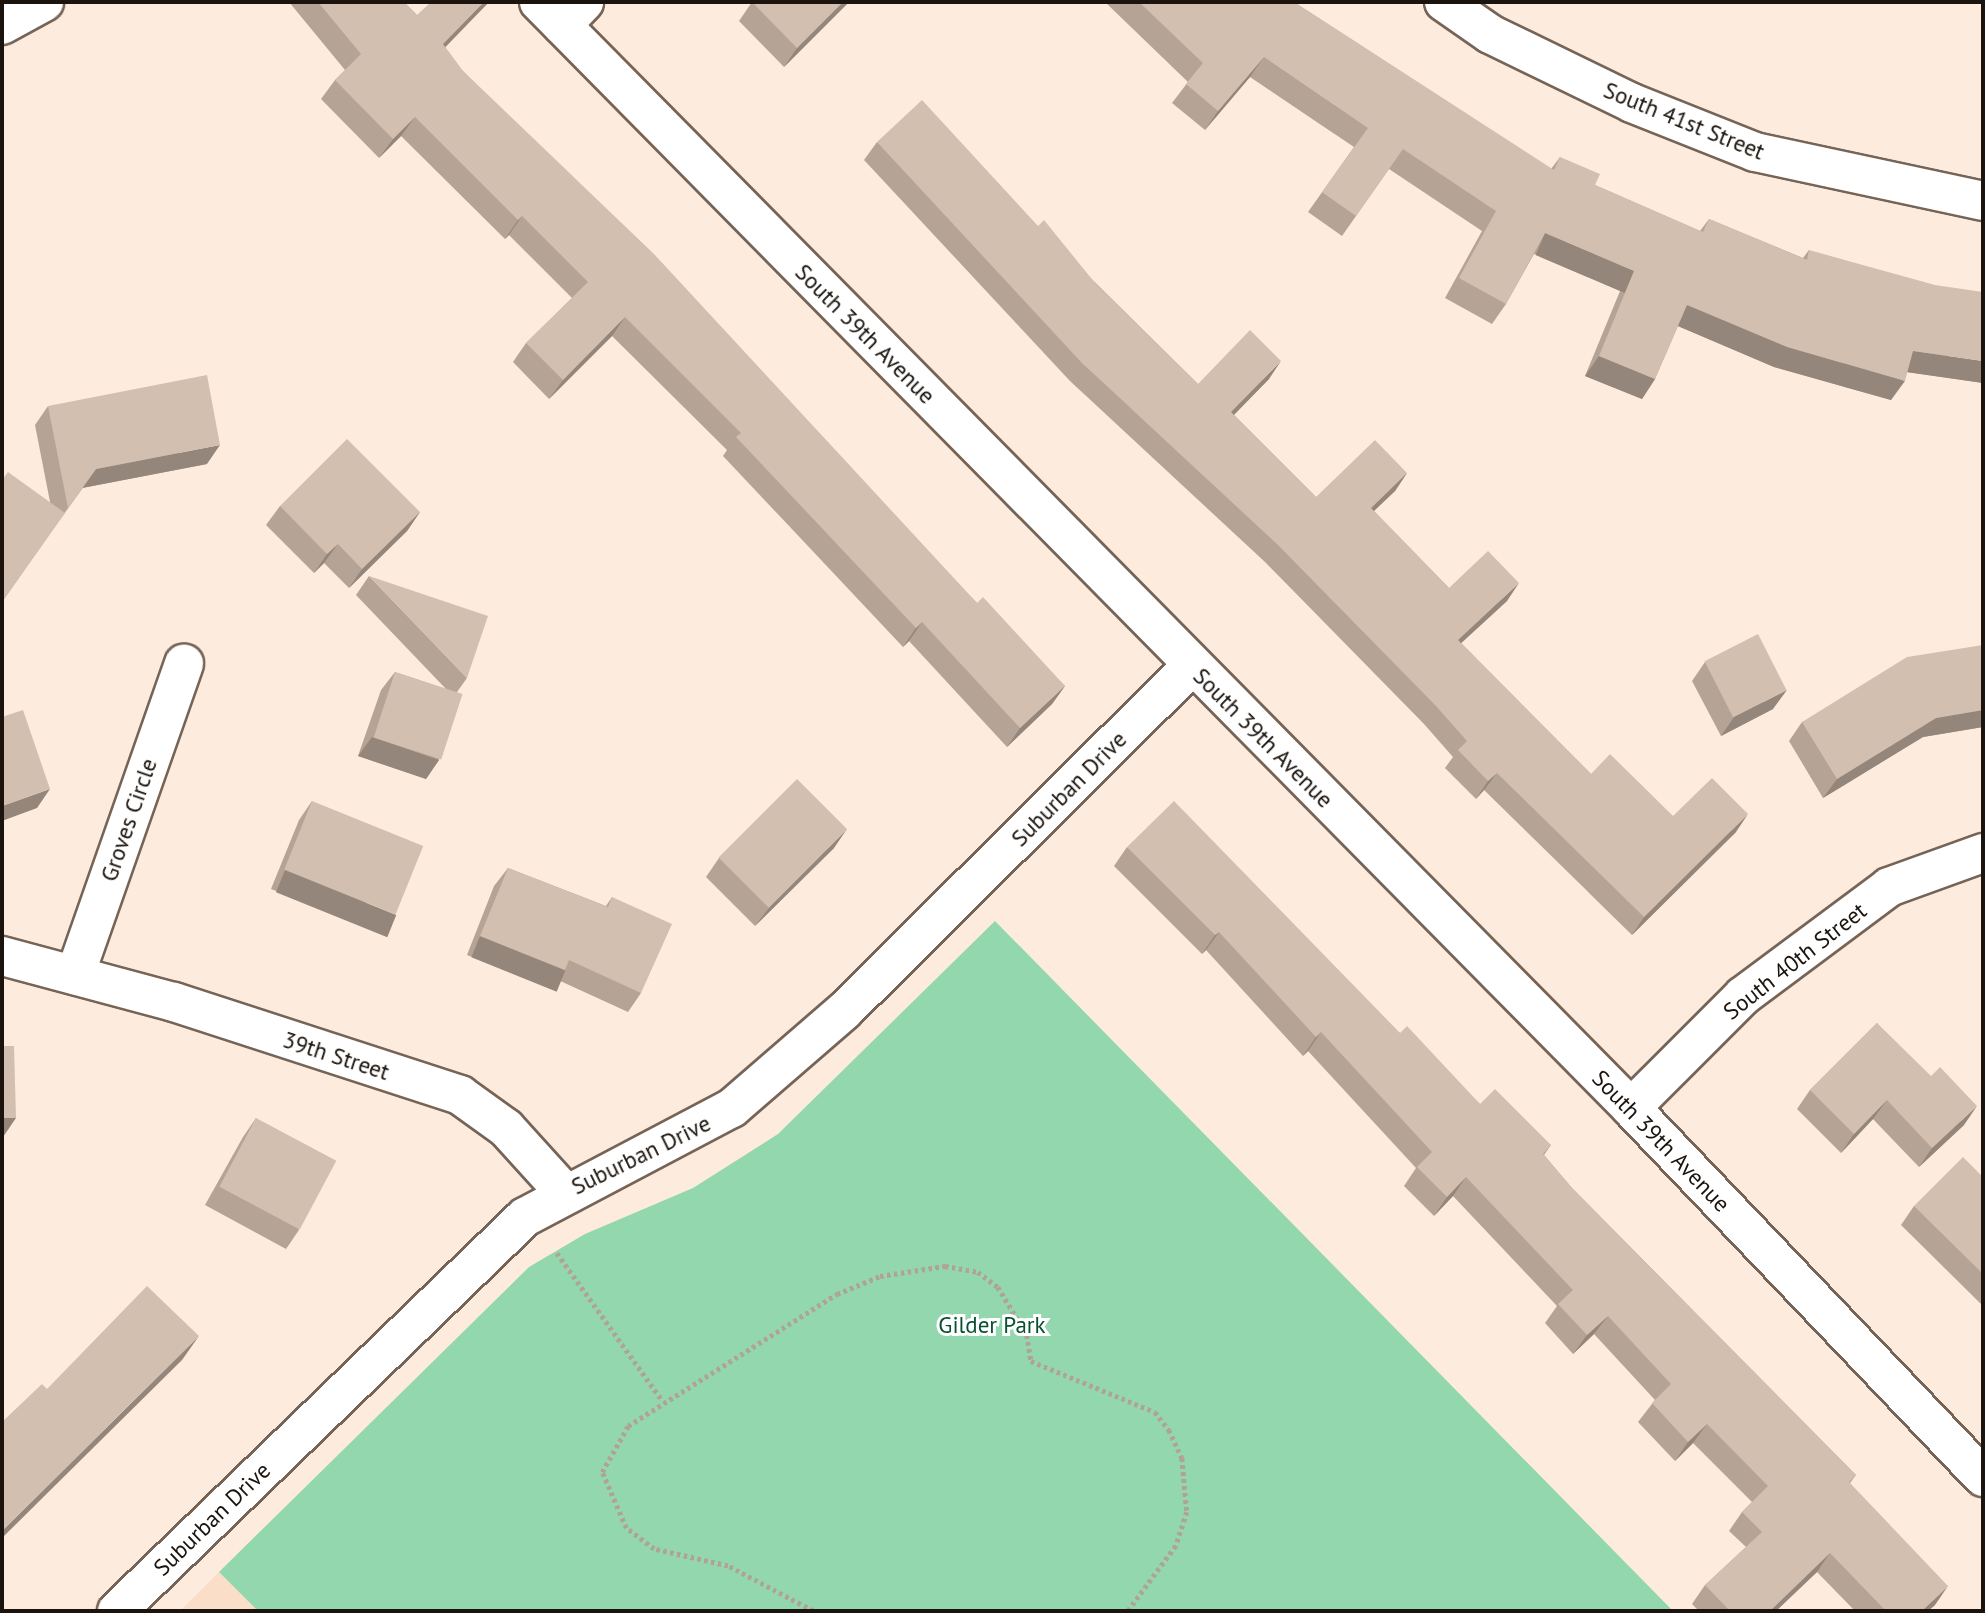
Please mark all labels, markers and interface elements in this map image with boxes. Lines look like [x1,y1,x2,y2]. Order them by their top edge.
street label: South 41st Street [1600,76,1768,166]
street label: South 39th Avenue [789,258,941,410]
street label: South 39th Avenue [1187,662,1339,814]
street label: Suburban Drive [1006,726,1132,852]
street label: Groves Circle [95,755,163,885]
street label: South 40th Street [1718,897,1872,1025]
street label: 39th Street [279,1026,393,1086]
street label: South 39th Avenue [1586,1064,1736,1218]
street label: Suburban Drive [567,1109,715,1201]
park label: Gilder Park [938,1311,1046,1339]
street label: Suburban Drive [148,1457,276,1581]

